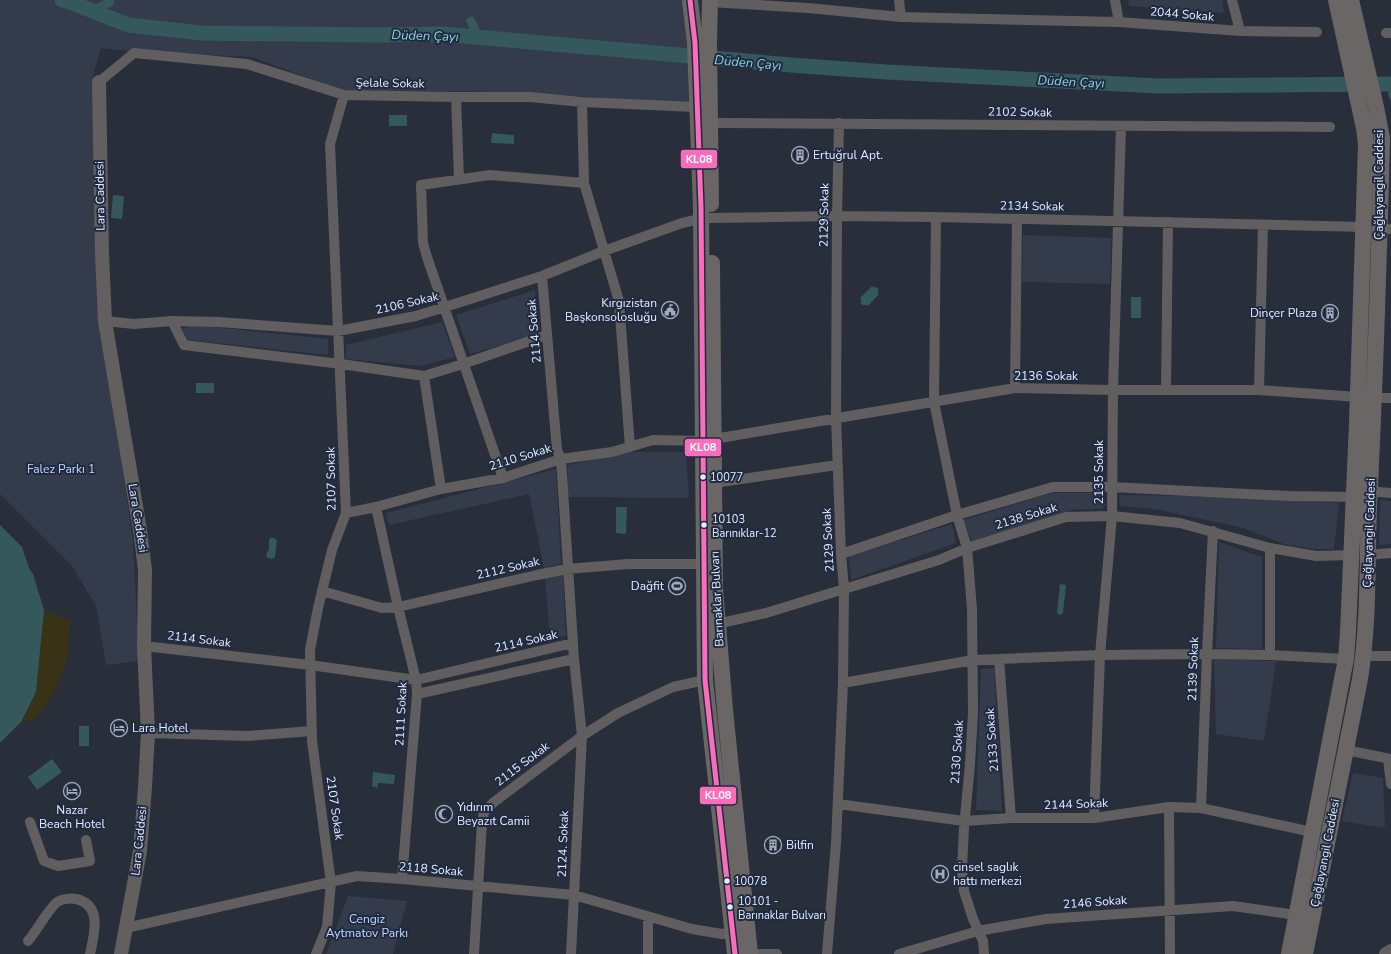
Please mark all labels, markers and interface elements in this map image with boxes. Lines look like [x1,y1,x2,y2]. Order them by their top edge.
street label: 2044 Sokak [1149,3,1216,25]
water label: Düden Çayı [391,26,459,46]
water label: Düden Çayı [714,51,782,75]
water label: Düden Çayı [1037,71,1105,93]
street label: Şelale Sokak [355,74,426,92]
street label: 2102 Sokak [988,103,1053,121]
street label: Çağlayangil Caddesi [1371,130,1387,240]
building icon: Ertuğrul Apt. [790,145,810,165]
place label: Ertuğrul Apt. [813,147,883,163]
line badge: KL08 [680,149,718,169]
text: KL08 [686,152,713,167]
street label: Lara Caddesi [91,161,109,231]
street label: 2129 Sokak [815,182,833,247]
street label: 2134 Sokak [1000,197,1065,215]
street label: 2106 Sokak [374,288,441,318]
place label: Kırgızistan Başkonsolosluğu [565,295,657,325]
street label: 2114 Sokak [523,297,545,364]
public building icon: Kırgızistan Başkonsolosluğu [660,300,680,320]
building icon: Dinçer Plaza [1320,303,1340,323]
place label: Dinçer Plaza [1250,305,1317,321]
street label: 2136 Sokak [1014,368,1079,384]
line badge: KL08 [684,438,722,457]
street label: 2135 Sokak [1091,439,1107,504]
street label: 2110 Sokak [487,440,554,474]
text: KL08 [690,440,717,455]
street label: 2107 Sokak [322,446,340,511]
park label: Falez Parkı 1 [27,461,95,477]
place label: 10077 [710,470,743,485]
marker: 10077 [698,472,708,482]
street label: Çağlayangil Caddesi [1359,478,1379,588]
street label: Lara Caddesi [125,482,151,554]
street label: 2138 Sokak [993,499,1060,533]
street label: 2129 Sokak [818,507,838,572]
place label: 10103 Barınıklar-12 [712,512,777,541]
marker: 10103 Barınıklar-12 [699,520,709,530]
street label: Barınaklar Bulvarı [707,551,727,647]
street label: 2112 Sokak [475,553,542,583]
sports icon: Dağfit [667,576,687,596]
place label: Dağfit [631,578,665,594]
street label: 2114 Sokak [493,626,560,656]
street label: 2114 Sokak [166,627,233,651]
street label: 2139 Sokak [1184,636,1202,701]
street label: 2111 Sokak [391,681,411,746]
street label: 2133 Sokak [982,706,1002,773]
hotel icon: Lara Hotel [109,718,129,738]
street label: 2130 Sokak [947,718,967,785]
place label: Lara Hotel [132,720,189,736]
street label: 2115 Sokak [492,738,553,790]
street label: 2107 Sokak [323,775,348,842]
hotel icon: Nazar Beach Hotel [62,781,82,801]
line badge: KL08 [699,786,737,805]
text: KL08 [705,788,732,803]
street label: 2144 Sokak [1044,795,1109,813]
street label: Çağlayangil Caddesi [1307,797,1343,909]
place label: Yıdırım Beyazıt Camii [456,799,530,829]
place label: Nazar Beach Hotel [39,802,106,832]
mosque icon: Yıdırım Beyazıt Camii [434,804,454,824]
street label: Lara Caddesi [127,805,151,877]
street label: 2124. Sokak [554,809,572,878]
building icon: Bilfin [763,835,783,855]
place label: Bilfin [786,837,814,853]
street label: 2118 Sokak [398,858,465,880]
place label: cinsel saglık hattı merkezi [953,859,1022,889]
hospital icon: cinsel saglık hattı merkezi [930,864,950,884]
place label: 10078 [734,874,767,889]
marker: 10078 [722,876,732,886]
street label: 2146 Sokak [1062,892,1129,912]
place label: 10101 - Barınaklar Bulvarı [738,894,826,923]
marker: 10101 - Barınaklar Bulvarı [725,902,735,912]
park label: Cengiz Aytmatov Parkı [326,911,408,941]

